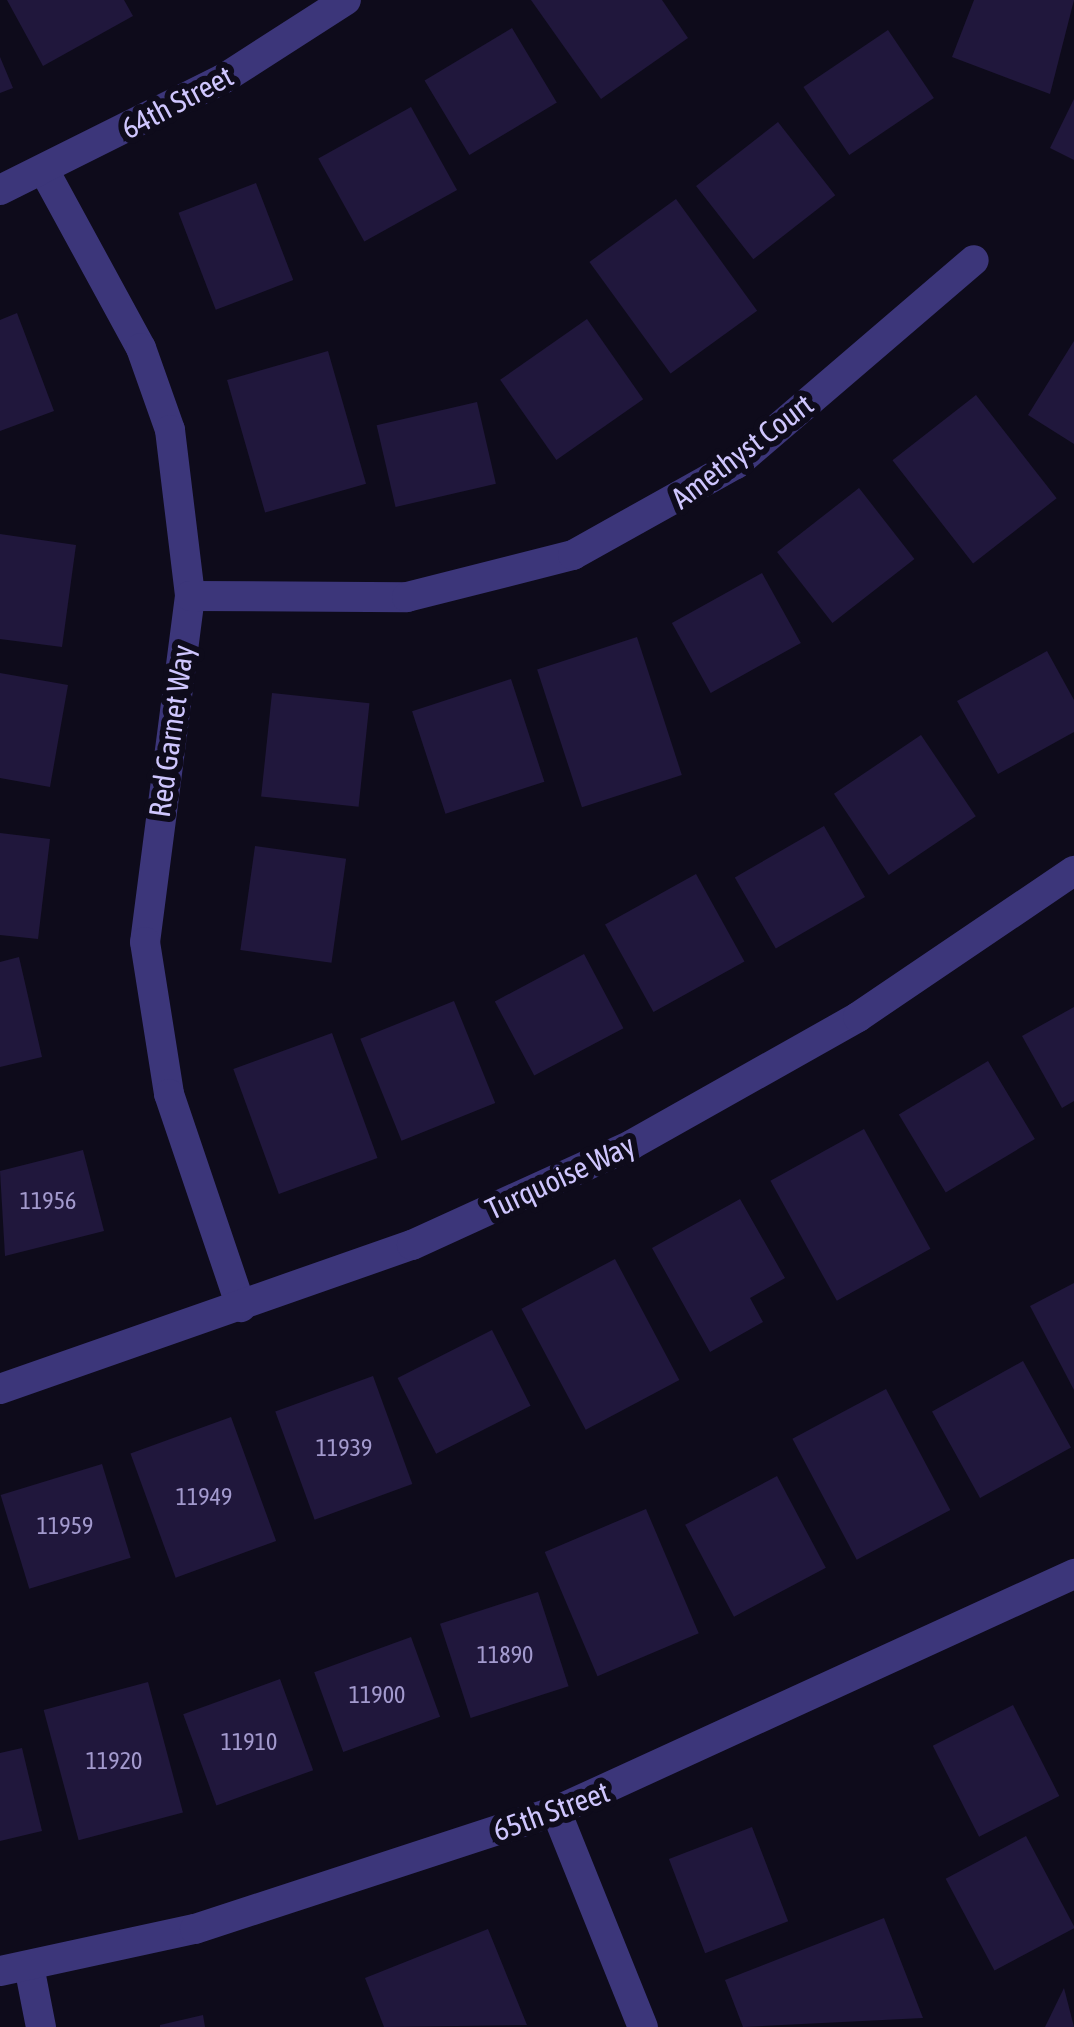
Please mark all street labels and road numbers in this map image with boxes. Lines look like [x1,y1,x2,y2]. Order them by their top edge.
street label: 64th Street [115,58,239,146]
street label: Amethyst Court [664,386,820,516]
street label: Red Garnet Way [141,643,201,819]
street label: Turquoise Way [480,1127,640,1227]
street label: 65th Street [488,1773,614,1849]

